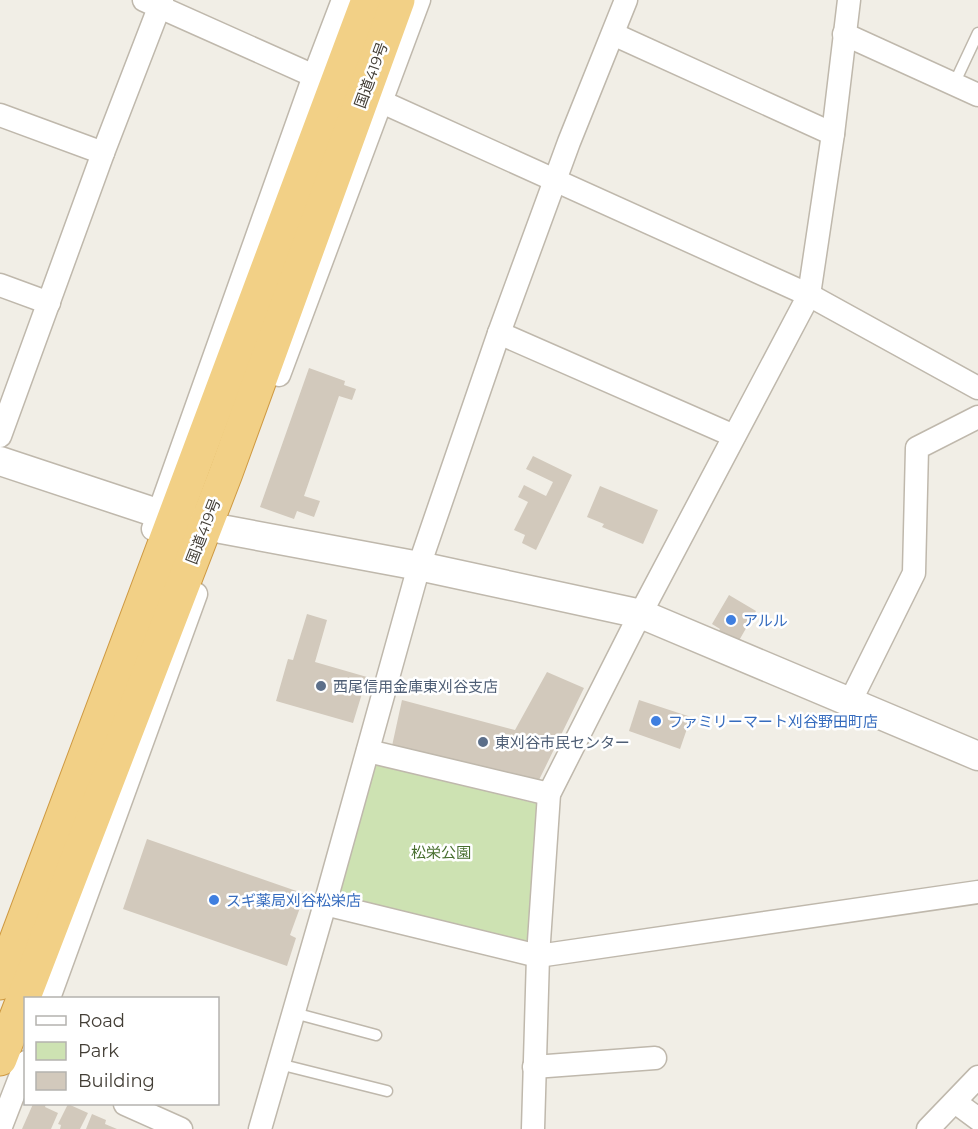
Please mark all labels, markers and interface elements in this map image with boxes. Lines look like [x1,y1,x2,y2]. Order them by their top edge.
street label: 国道419号 [350,39,392,111]
street label: 国道419号 [182,495,224,567]
place label: アルル [743,611,788,630]
marker: アルル [724,613,738,627]
place label: 西尾信用金庫東刈谷支店 [333,677,498,696]
marker: 西尾信用金庫東刈谷支店 [314,679,328,693]
place label: ファミリーマート刈谷野田町店 [668,712,878,731]
marker: ファミリーマート刈谷野田町店 [649,714,663,728]
place label: 東刈谷市民センター [495,733,630,752]
marker: 東刈谷市民センター [476,735,490,749]
park label: 松栄公園 [411,843,471,862]
place label: スギ薬局刈谷松栄店 [226,891,361,910]
marker: スギ薬局刈谷松栄店 [207,893,221,907]
legend [24,997,219,1105]
text: Road [78,1010,125,1032]
text: Park [78,1040,119,1062]
text: Building [78,1070,155,1092]

